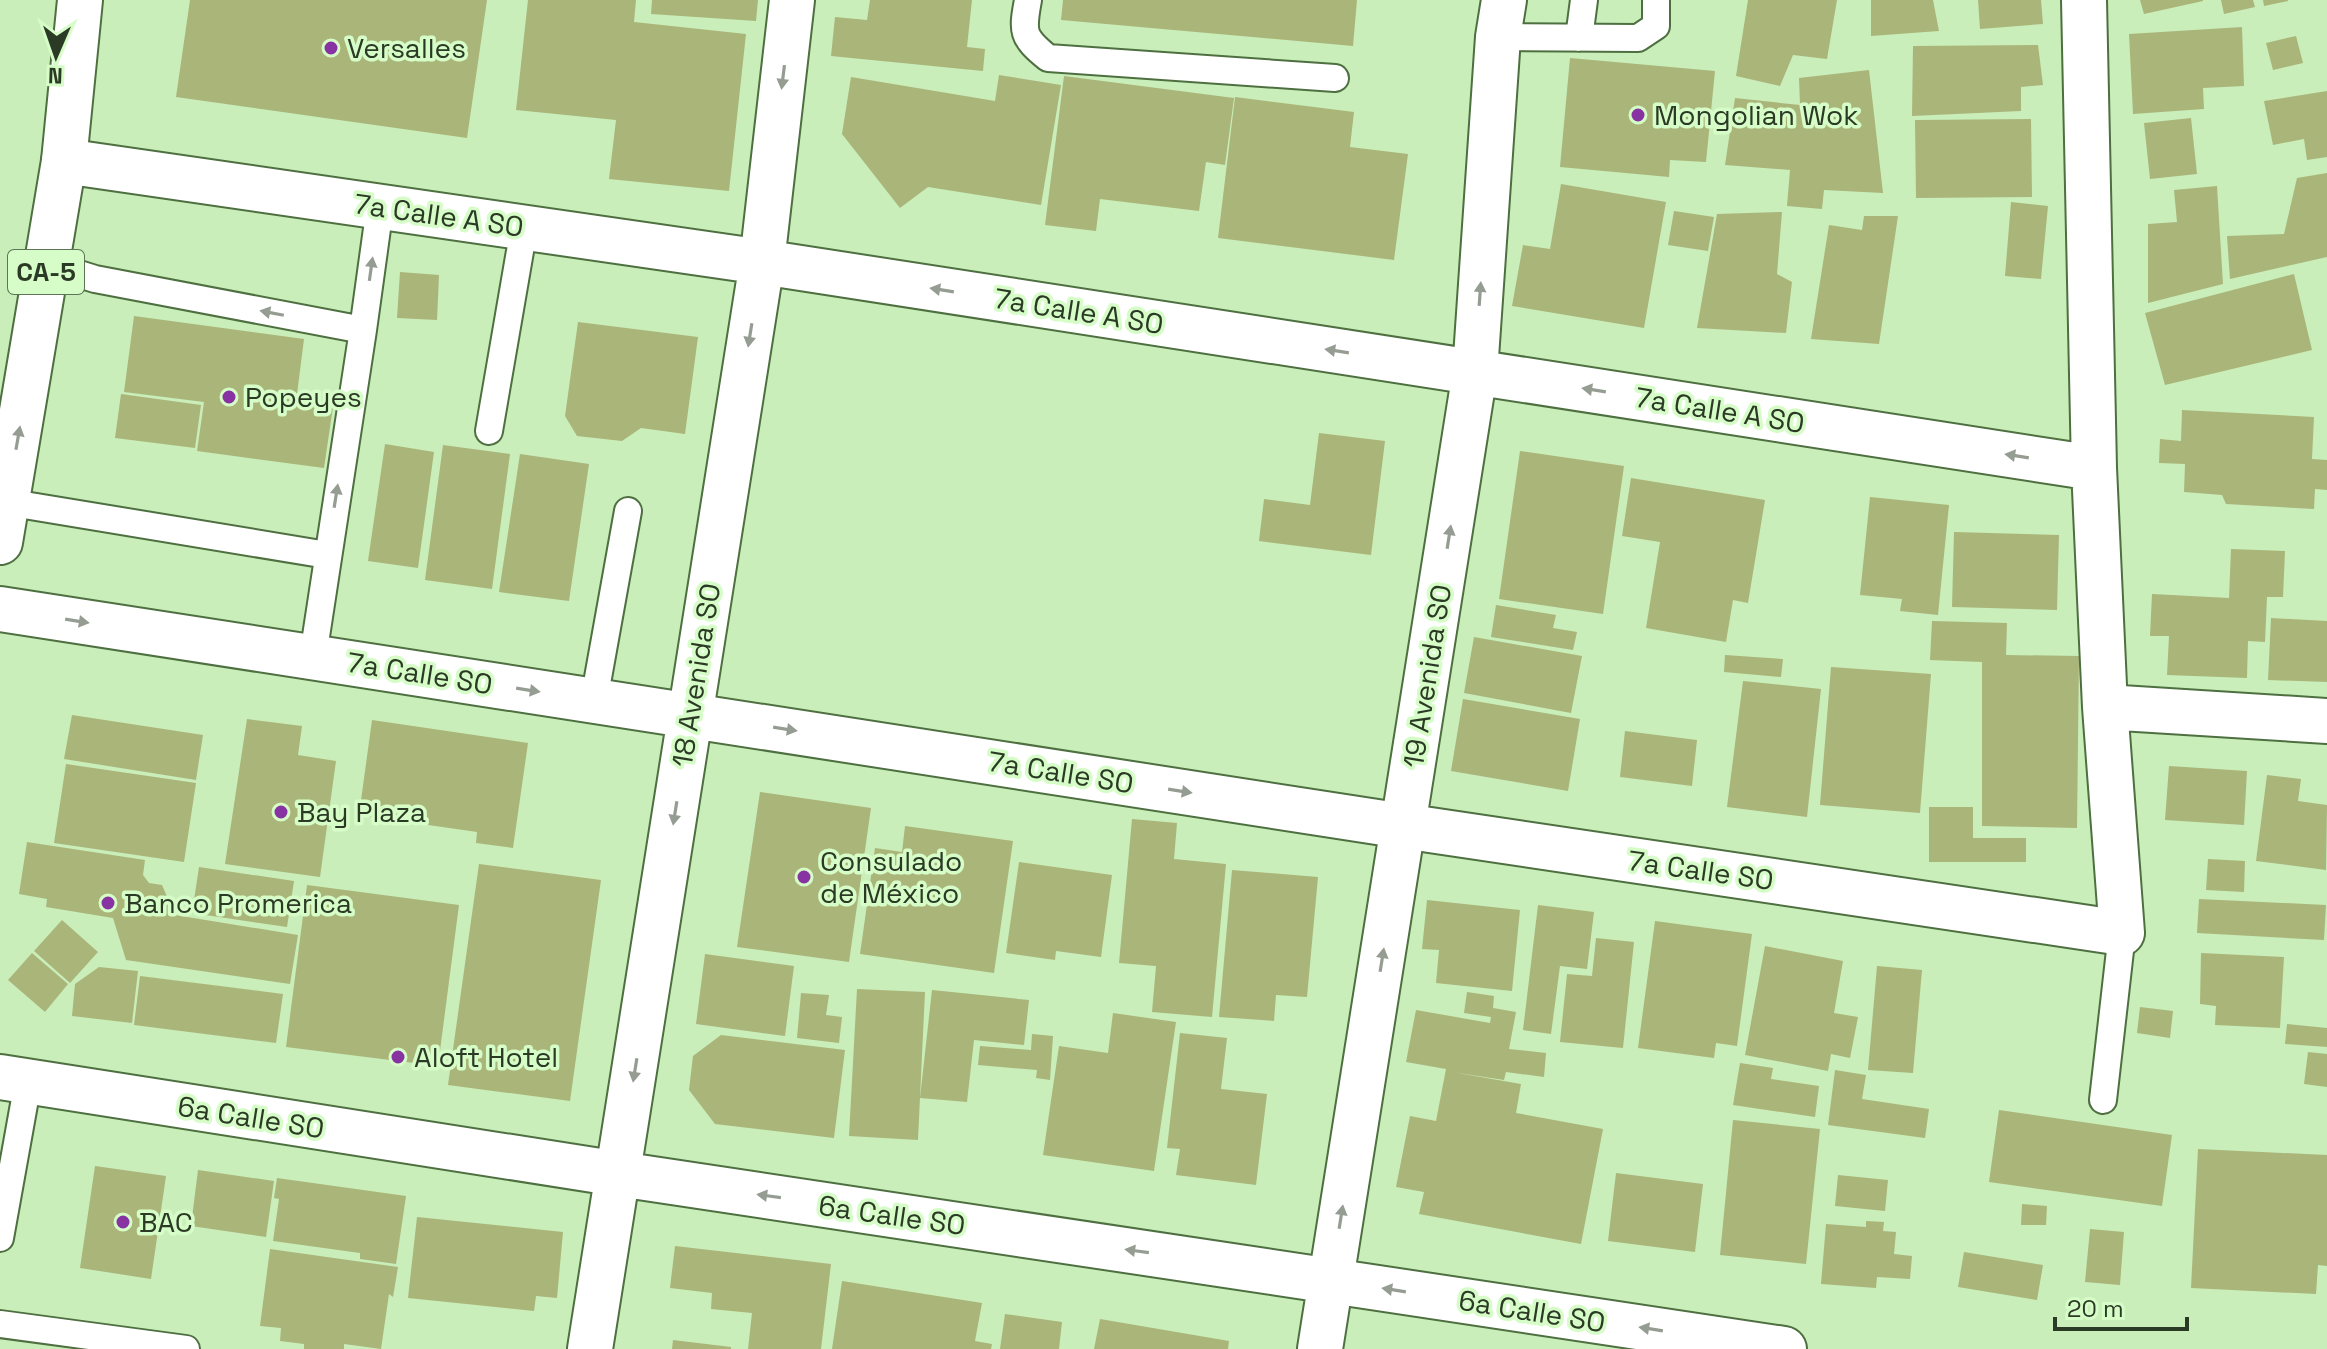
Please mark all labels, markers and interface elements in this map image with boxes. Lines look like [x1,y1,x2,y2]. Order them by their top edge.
north arrow [16,16,96,96]
place label: Versalles [347,30,466,66]
marker: Versalles [322,39,340,57]
text: N [47,62,63,90]
one-way arrow [776,65,789,90]
place label: Mongolian Wok [1654,97,1858,133]
marker: Mongolian Wok [1629,106,1647,124]
street label: 7a Calle A SO [352,185,526,245]
road number: CA-5 [8,250,84,294]
one-way arrow [365,256,378,281]
street label: 7a Calle A SO [992,280,1166,342]
one-way arrow [1474,281,1487,306]
one-way arrow [929,283,954,296]
one-way arrow [260,307,285,319]
one-way arrow [743,323,756,348]
one-way arrow [1324,344,1349,357]
place label: Popeyes [245,379,362,415]
street label: 7a Calle A SO [1633,379,1807,441]
one-way arrow [1581,383,1606,396]
marker: Popeyes [220,388,238,406]
one-way arrow [12,425,24,450]
one-way arrow [2004,449,2029,462]
one-way arrow [330,483,343,508]
one-way arrow [1443,524,1456,549]
street label: 18 Avenida SO [664,581,728,769]
street label: 19 Avenida SO [1395,582,1459,770]
one-way arrow [65,615,90,628]
street label: 7a Calle SO [345,644,495,702]
one-way arrow [516,684,541,697]
one-way arrow [773,723,798,736]
street label: 7a Calle SO [986,743,1136,801]
one-way arrow [1168,785,1193,798]
place label: Bay Plaza [297,794,426,830]
one-way arrow [668,801,680,826]
marker: Bay Plaza [272,803,290,821]
street label: 7a Calle SO [1626,842,1776,898]
place label: Consulado de México [820,843,962,911]
marker: Consulado de México [795,868,813,886]
place label: Banco Promerica [124,885,352,921]
marker: Banco Promerica [99,894,117,912]
one-way arrow [1376,947,1389,972]
place label: Aloft Hotel [414,1039,558,1075]
marker: Aloft Hotel [389,1048,407,1066]
one-way arrow [628,1058,641,1083]
street label: 6a Calle SO [175,1088,327,1146]
street label: 6a Calle SO [816,1187,968,1243]
one-way arrow [756,1190,781,1202]
place label: BAC [139,1204,193,1240]
one-way arrow [1335,1204,1348,1229]
marker: BAC [114,1213,132,1231]
one-way arrow [1124,1244,1149,1257]
scale bar [2055,1281,2187,1331]
street label: 6a Calle SO [1456,1282,1608,1340]
one-way arrow [1381,1283,1406,1296]
text: 20 m [2067,1293,2124,1324]
one-way arrow [1638,1322,1663,1335]

